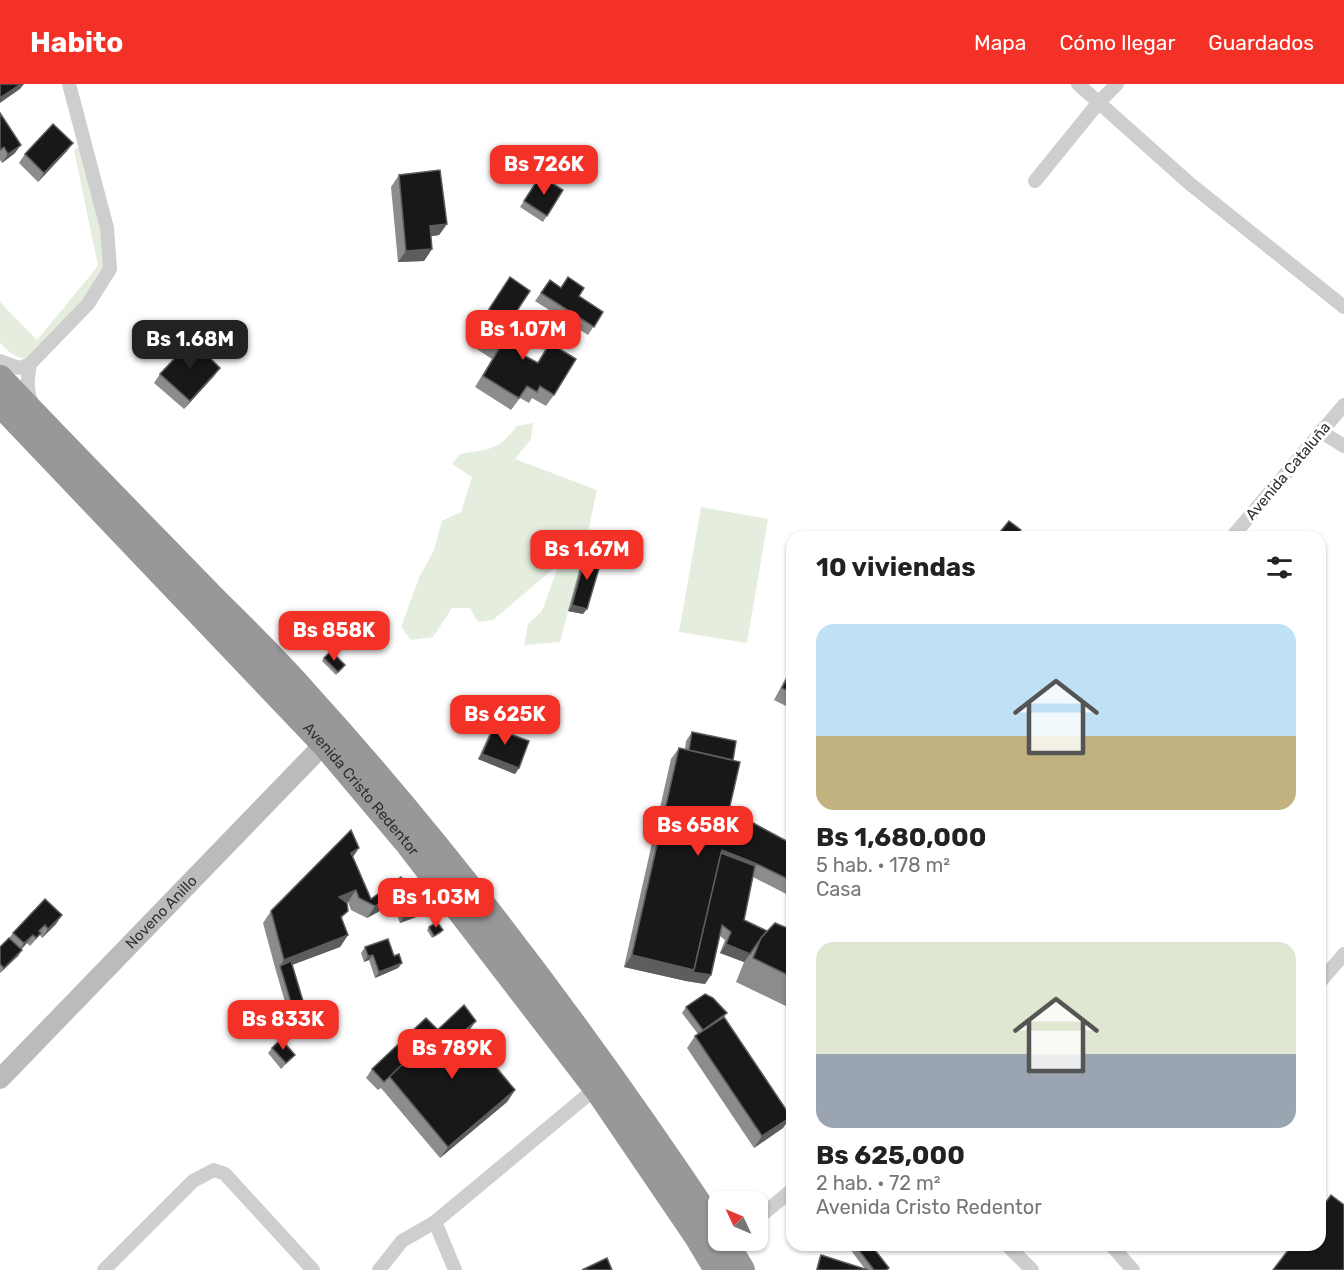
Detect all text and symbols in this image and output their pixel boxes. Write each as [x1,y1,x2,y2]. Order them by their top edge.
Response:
text: Habito [30,26,123,59]
text: Mapa [974,30,1026,55]
text: Cómo llegar [1059,30,1175,55]
text: Guardados [1208,30,1314,55]
pin: Bs 726K [489,145,599,196]
text: Bs 726K [504,152,584,176]
pin: Bs 1.07M [461,310,585,361]
text: Bs 1.07M [480,317,566,341]
pin: Bs 1.68M [128,320,252,371]
text: Bs 1.68M [146,327,234,351]
street label: Avenida Cataluña [1242,418,1334,524]
pin: Bs 1.67M [525,530,649,581]
text: Bs 1.67M [544,537,630,561]
icon: filters [1263,551,1296,584]
text: 10 viviendas [816,552,976,583]
pin: Bs 858K [279,611,389,662]
text: Bs 858K [293,618,375,642]
icon: home [1002,663,1110,771]
pin: Bs 625K [450,695,560,746]
text: Bs 625K [464,702,546,726]
street label: Avenida Cristo Redentor [299,719,423,860]
pin: Bs 658K [643,806,753,857]
text: Bs 658K [657,813,739,837]
text: Bs 1,680,000 [816,822,986,853]
text: 5 hab. · 178 m² [816,853,950,877]
street label: Noveno Anillo [122,872,201,953]
text: Casa [816,877,862,901]
pin: Bs 1.03M [374,878,498,929]
text: Bs 1.03M [392,885,480,909]
icon: home [1002,981,1110,1089]
pin: Bs 833K [228,1000,338,1051]
text: Bs 833K [242,1007,324,1031]
pin: Bs 789K [397,1029,507,1080]
text: Bs 789K [412,1036,492,1060]
text: Bs 625,000 [816,1140,965,1171]
text: 2 hab. · 72 m² [816,1171,941,1195]
north arrow [708,1191,768,1251]
map controls [708,1191,768,1251]
text: Avenida Cristo Redentor [816,1195,1042,1219]

